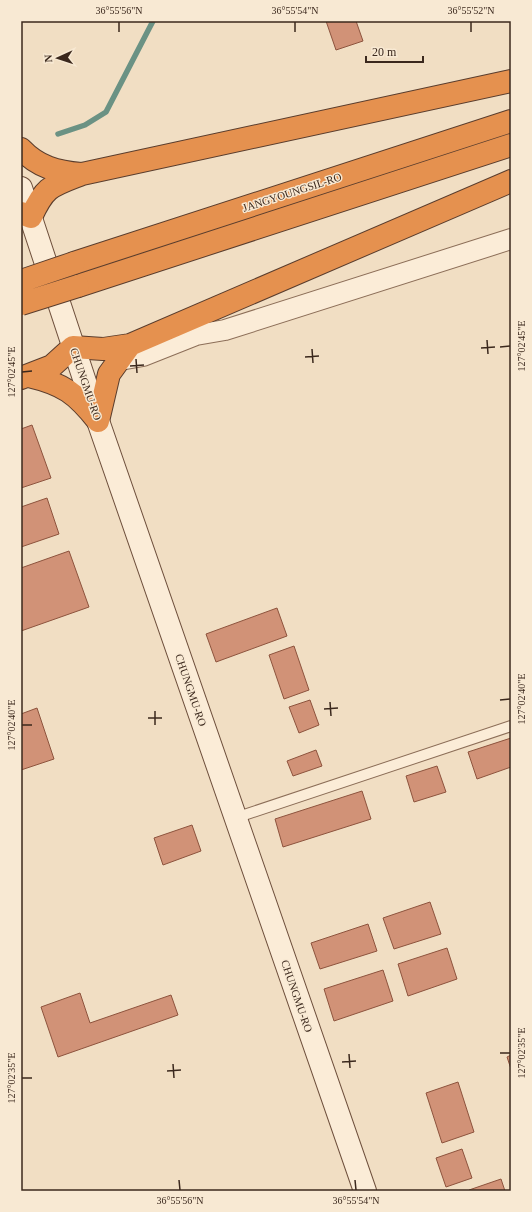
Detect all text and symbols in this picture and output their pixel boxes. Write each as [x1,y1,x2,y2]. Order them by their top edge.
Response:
text: 36°55'56"N [95,5,143,16]
text: 36°55'54"N [271,5,319,16]
text: 36°55'52"N [447,5,495,16]
north arrow [38,38,78,78]
scale bar [366,38,423,64]
text: 20 m [372,45,397,59]
text: N [42,54,54,63]
street label: JANGYOUNGSIL-RO [241,170,343,214]
text: 127°02'45"E [516,321,527,372]
street label: CHUNGMU-RO [68,346,104,422]
text: 127°02'45"E [6,347,17,398]
street label: CHUNGMU-RO [173,652,209,728]
text: 127°02'40"E [516,674,527,725]
text: 127°02'40"E [6,700,17,751]
street label: CHUNGMU-RO [279,958,315,1034]
text: 127°02'35"E [516,1028,527,1079]
text: 127°02'35"E [6,1053,17,1104]
text: 36°55'56"N [156,1195,204,1206]
text: 36°55'54"N [332,1195,380,1206]

